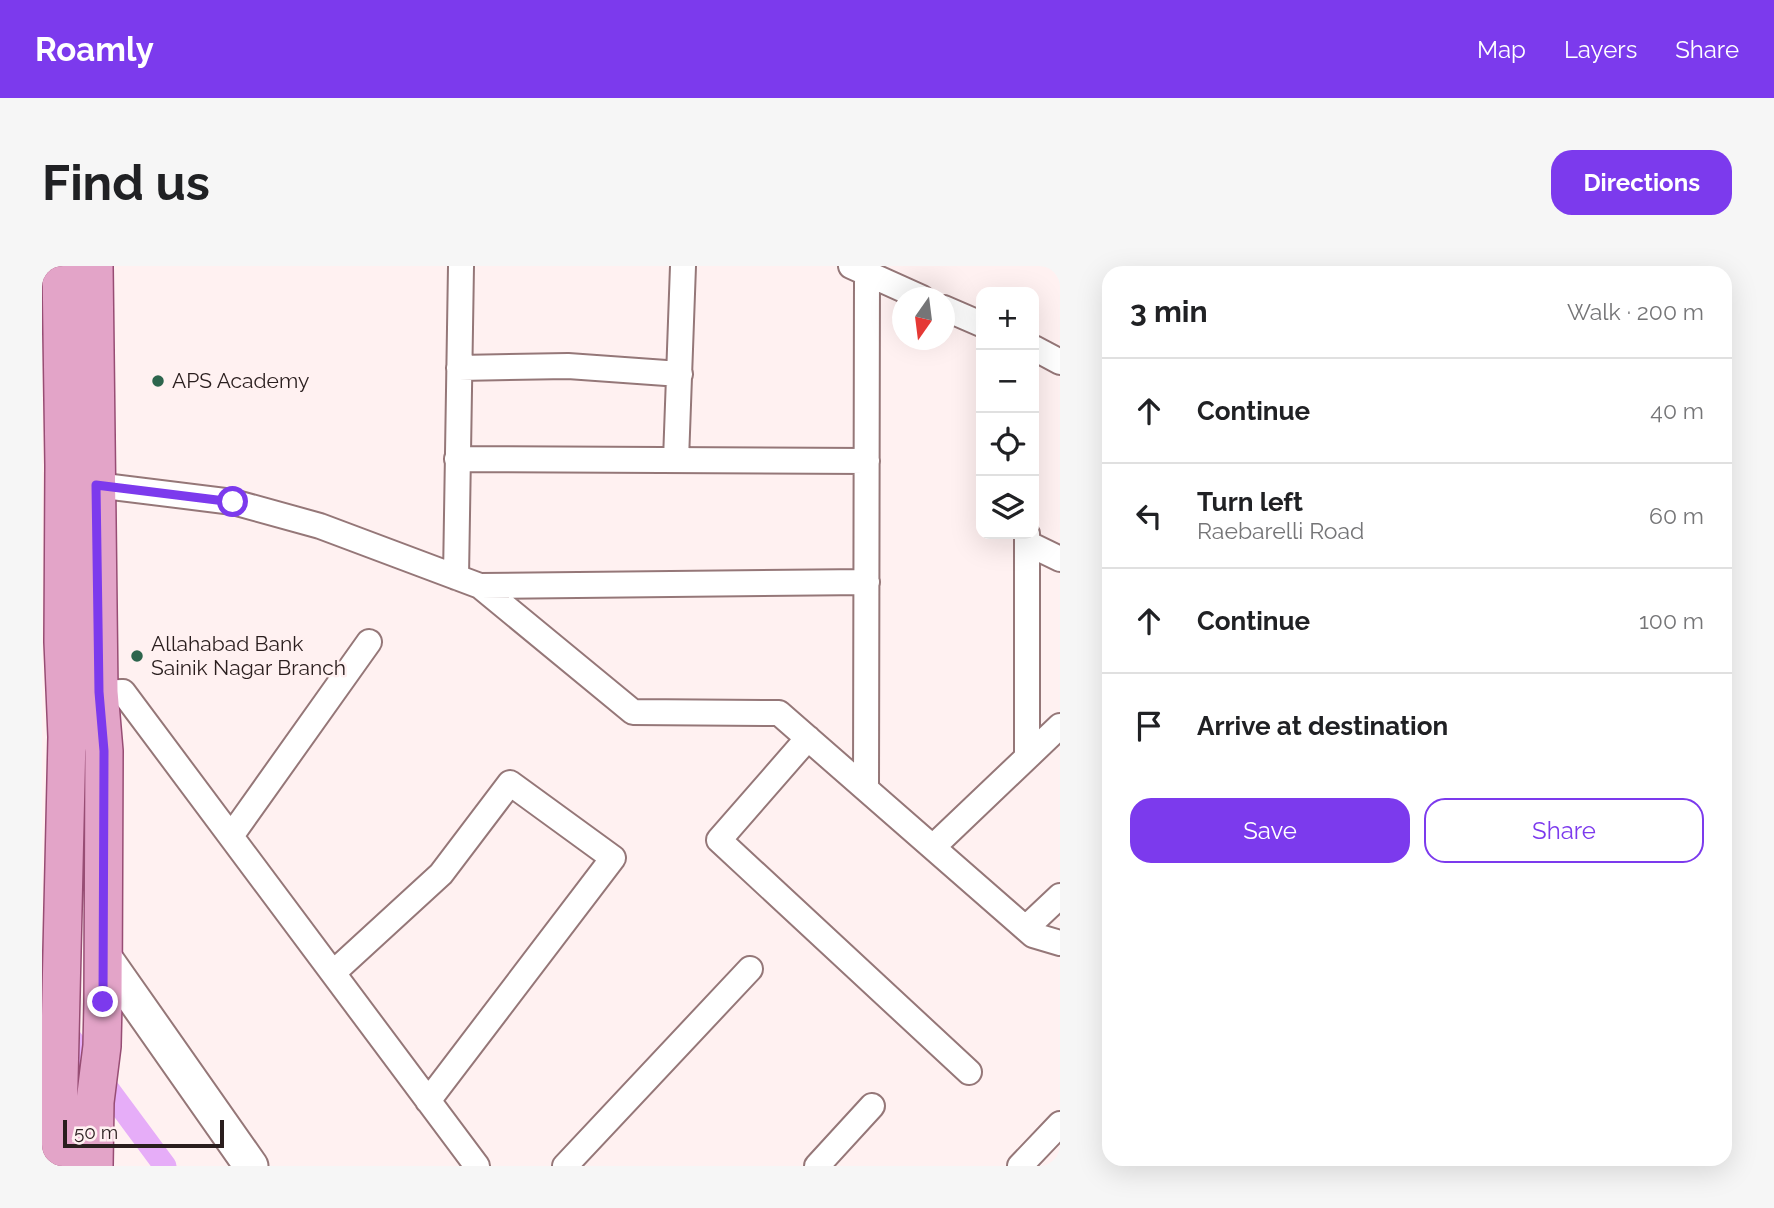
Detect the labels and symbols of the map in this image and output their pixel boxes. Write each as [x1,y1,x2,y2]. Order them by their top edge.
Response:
north arrow [892,287,955,350]
place label: APS Academy [172,368,309,393]
marker: APS Academy [150,373,166,389]
route start [217,486,248,517]
place label: Allahabad Bank Sainik Nagar Branch [151,631,346,680]
marker: Allahabad Bank Sainik Nagar Branch [129,648,145,664]
route end [87,986,118,1017]
scale bar [63,1117,224,1149]

